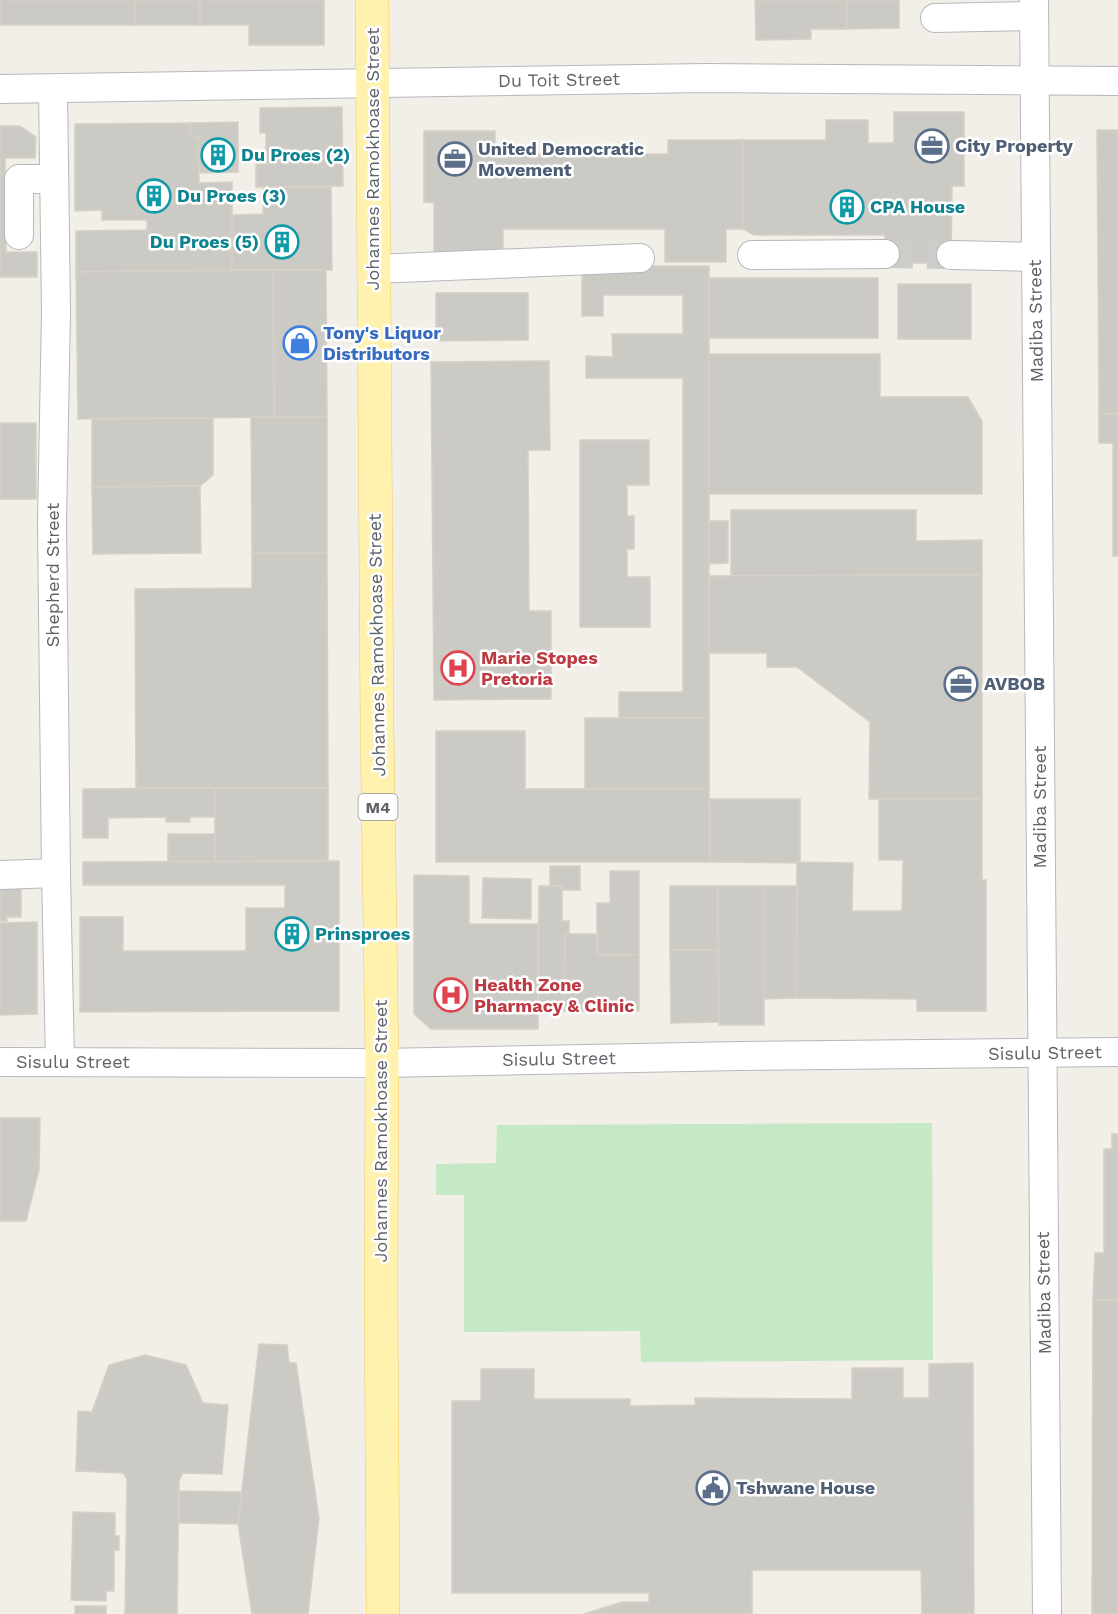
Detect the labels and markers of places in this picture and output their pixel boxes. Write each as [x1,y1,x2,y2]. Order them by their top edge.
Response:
office icon: City Property [914,128,950,164]
place label: City Property [955,135,1074,156]
building icon: Du Proes (2) [200,137,236,173]
place label: United Democratic Movement [478,138,644,180]
office icon: United Democratic Movement [437,141,473,177]
place label: Du Proes (2) [241,144,350,165]
building icon: Du Proes (3) [136,178,172,214]
place label: Du Proes (3) [177,185,286,206]
building icon: CPA House [829,189,865,225]
place label: CPA House [870,196,965,217]
building icon: Du Proes (5) [264,224,300,260]
place label: Du Proes (5) [150,231,259,252]
place label: Tony's Liquor Distributors [323,322,441,364]
shop icon: Tony's Liquor Distributors [282,325,318,361]
place label: Marie Stopes Pretoria [481,647,598,689]
hospital icon: Marie Stopes Pretoria [440,650,476,686]
office icon: AVBOB [943,666,979,702]
place label: AVBOB [984,673,1045,694]
building icon: Prinsproes [274,916,310,952]
place label: Prinsproes [315,923,411,944]
place label: Health Zone Pharmacy & Clinic [474,974,634,1016]
hospital icon: Health Zone Pharmacy & Clinic [433,977,469,1013]
public building icon: Tshwane House [695,1470,731,1506]
place label: Tshwane House [736,1477,875,1498]

